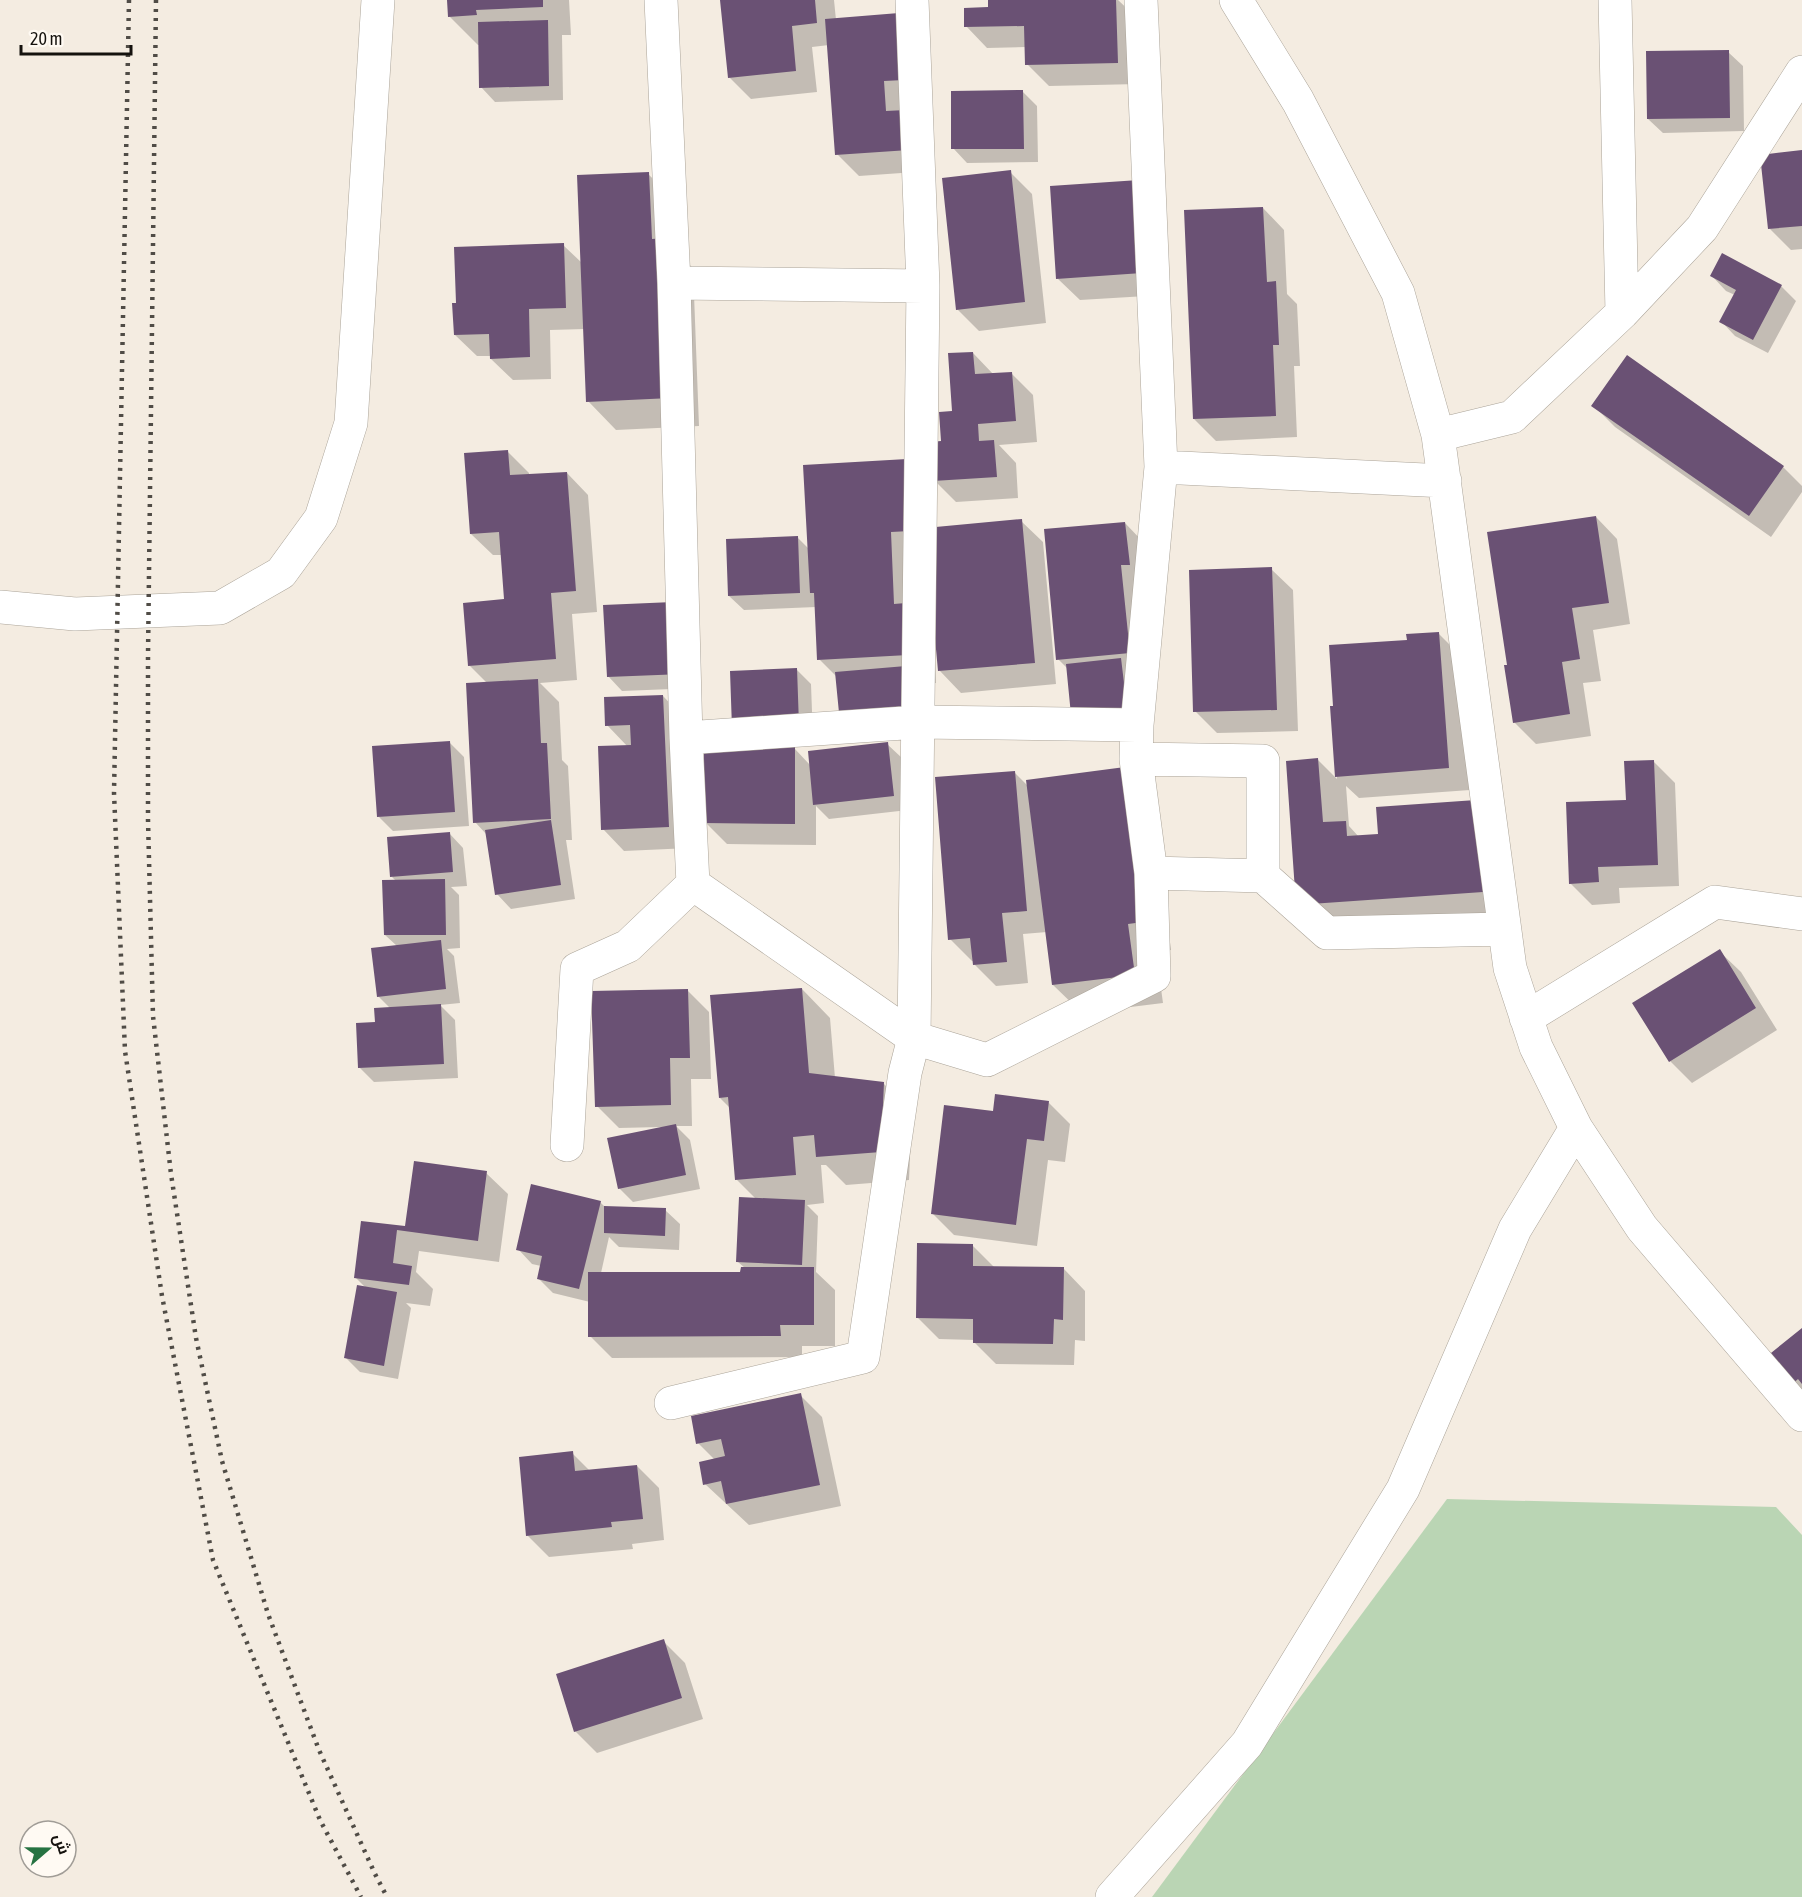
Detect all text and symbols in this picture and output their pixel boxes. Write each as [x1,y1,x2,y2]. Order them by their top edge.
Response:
scale bar [21,18,130,56]
text: 20 m [30,28,62,49]
north arrow [18,1819,78,1879]
text: ش [49,1831,74,1857]

